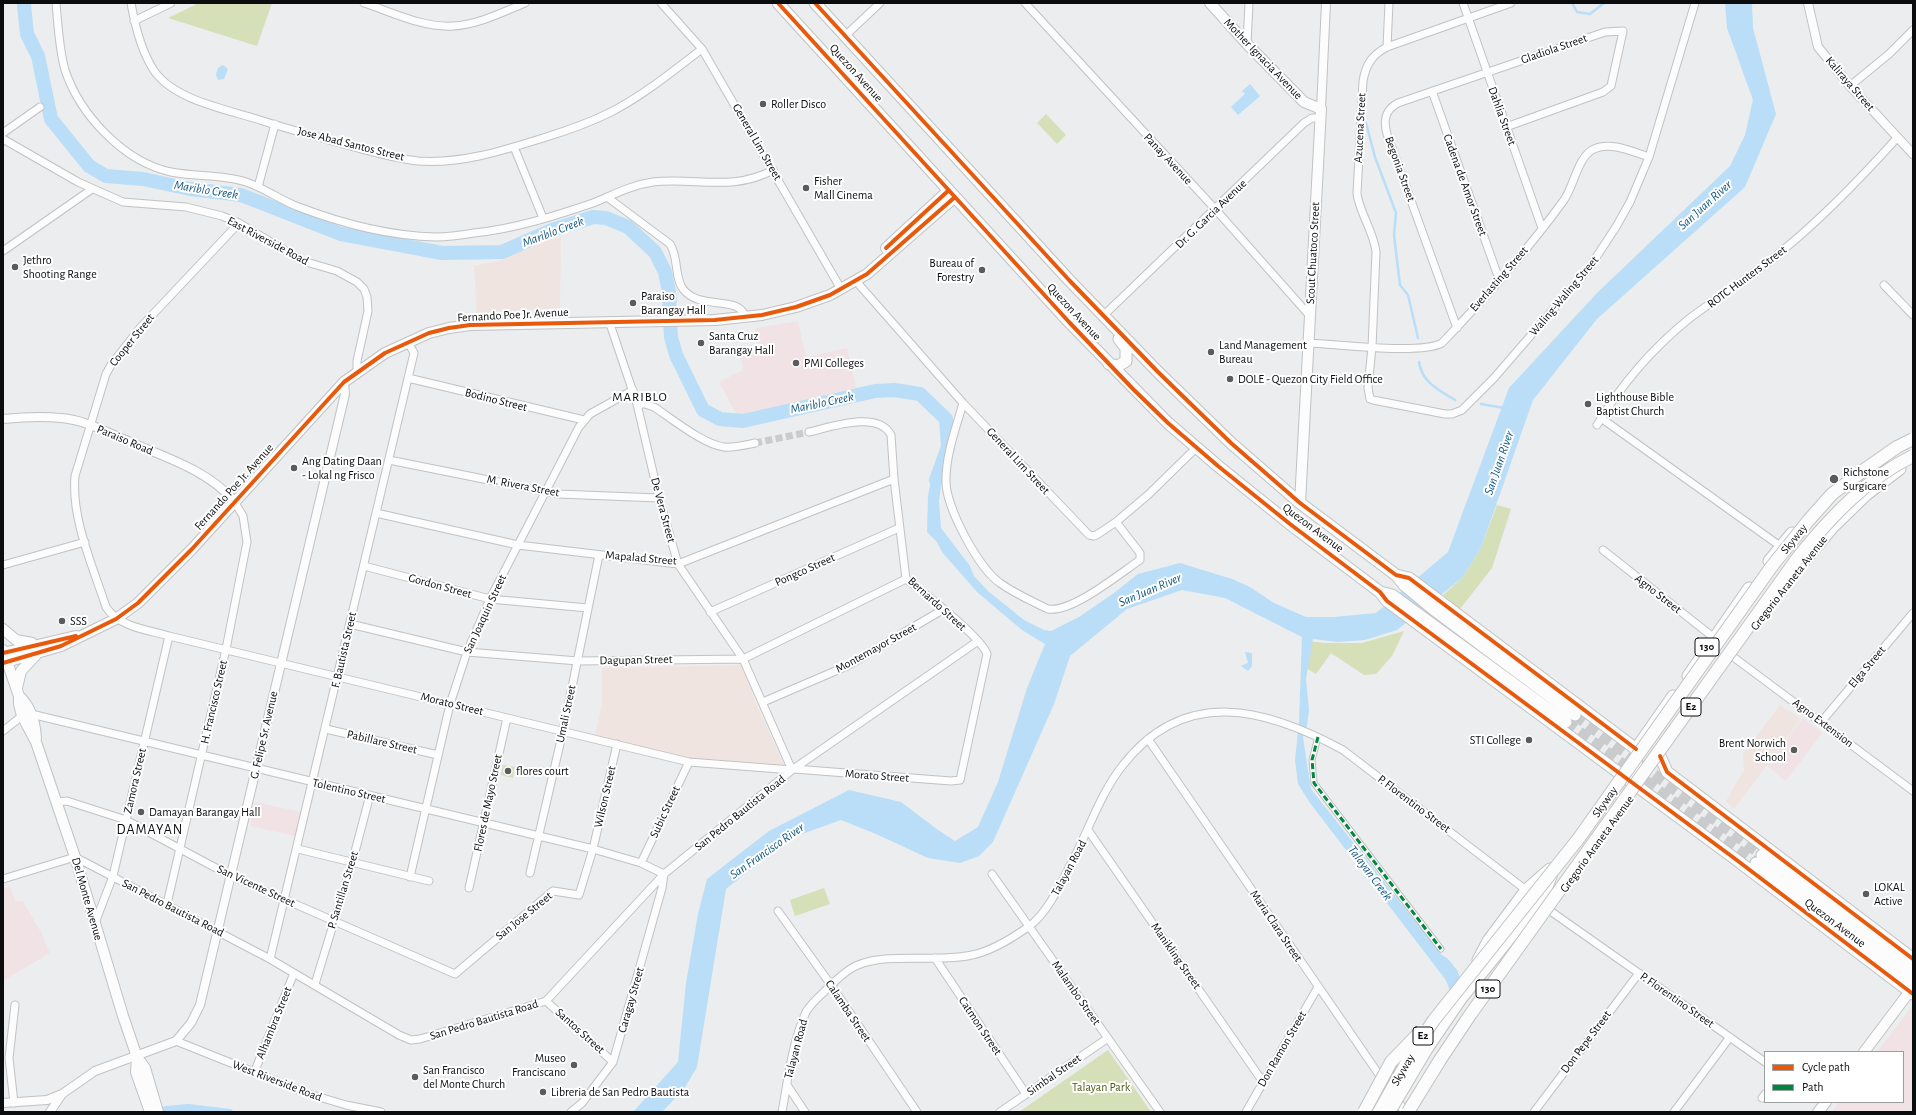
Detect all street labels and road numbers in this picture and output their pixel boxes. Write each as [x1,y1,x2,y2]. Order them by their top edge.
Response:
street label: Mother Ignacia Avenue [1221,15,1305,103]
street label: Gladiola Street [1519,31,1589,67]
street label: Quezon Avenue [826,41,886,105]
street label: Kaliraya Street [1822,54,1878,114]
street label: Dahlia Street [1485,85,1519,147]
street label: Azucena Street [1351,93,1369,163]
street label: General Lim Street [729,101,785,183]
street label: Jose Abad Santos Street [296,124,406,164]
street label: Panay Avenue [1141,130,1195,188]
street label: Cadena de Amor Street [1440,132,1490,238]
street label: Begonia Street [1382,134,1418,204]
street label: Dr. G. Garcia Avenue [1172,176,1250,252]
street label: Scout Chuatoco Street [1303,202,1323,304]
street label: East Riverside Road [225,213,311,269]
street label: Everlasting Street [1467,243,1531,315]
street label: ROTC Hunters Street [1705,243,1789,311]
street label: Waling-Waling Street [1526,253,1602,339]
street label: Quezon Avenue [1044,280,1104,344]
street label: Fernando Poe Jr. Avenue [457,305,569,325]
street label: Cooper Street [106,311,158,369]
street label: Bodino Street [463,385,529,415]
street label: Paraiso Road [95,422,155,458]
street label: General Lim Street [983,425,1053,497]
street label: Fernando Poe Jr. Avenue [191,441,277,533]
street label: M. Rivera Street [485,472,561,500]
street label: De Vera Street [647,476,679,544]
street label: Quezon Avenue [1280,500,1346,556]
street label: Skyway [1778,521,1810,557]
street label: Gregorio Araneta Avenue [1747,533,1831,633]
street label: Mapalad Street [605,548,677,568]
street label: Pongco Street [773,550,837,590]
street label: Gordon Street [407,571,473,601]
street label: Agno Street [1632,571,1684,617]
street label: San Joaquin Street [460,572,510,656]
street label: Bernardo Street [905,574,969,634]
street label: F. Bautista Street [328,611,360,689]
street label: Montemayor Street [833,620,919,676]
road number: 130 [1695,638,1719,656]
street label: Elga Street [1845,643,1889,691]
street label: Dagupan Street [599,652,673,668]
street label: H. Francisco Street [197,659,231,745]
street label: Umali Street [553,684,579,744]
street label: Morato Street [419,689,485,719]
street label: G. Felipe Sr. Avenue [247,690,281,780]
street label: Agno Extension [1790,695,1856,751]
road number: E2 [1681,698,1701,716]
street label: Pabillare Street [346,727,418,757]
street label: Zamora Street [120,747,150,815]
street label: Flores de Mayo Street [471,753,505,853]
street label: Wilson Street [591,765,619,829]
street label: Morato Street [845,767,909,785]
street label: San Pedro Bautista Road [692,772,788,854]
street label: P. Florentino Street [1375,772,1453,836]
street label: Tolentino Street [311,776,387,806]
street label: Subic Street [647,784,683,840]
street label: Skyway [1589,784,1621,820]
street label: Gregorio Araneta Avenue [1557,793,1637,895]
street label: Talayan Road [1048,838,1090,898]
street label: P. Santillan Street [324,849,362,931]
street label: Del Monte Avenue [68,856,106,942]
street label: San Vicente Street [215,862,297,910]
street label: San Pedro Bautista Road [120,876,226,940]
street label: Maria Clara Street [1247,887,1305,965]
street label: San Jose Street [493,889,555,943]
street label: Quezon Avenue [1802,895,1868,951]
street label: Manikling Street [1148,920,1204,992]
street label: Malambo Street [1049,958,1103,1028]
street label: Caragay Street [615,966,647,1034]
street label: P. Florentino Street [1637,969,1717,1031]
street label: Calamba Street [822,977,874,1045]
road number: 130 [1476,980,1500,998]
street label: Alhambra Street [253,985,295,1061]
street label: Catmon Street [955,994,1005,1058]
street label: San Pedro Bautista Road [428,997,540,1043]
street label: Santos Street [552,1005,608,1057]
street label: Don Ramon Street [1254,1008,1310,1090]
street label: Don Pepe Street [1558,1008,1614,1076]
street label: Talayan Road [781,1017,811,1081]
road number: E2 [1413,1027,1433,1045]
street label: Simbal Street [1024,1051,1084,1099]
street label: Skyway [1388,1051,1418,1089]
street label: West Riverside Road [230,1057,324,1105]

